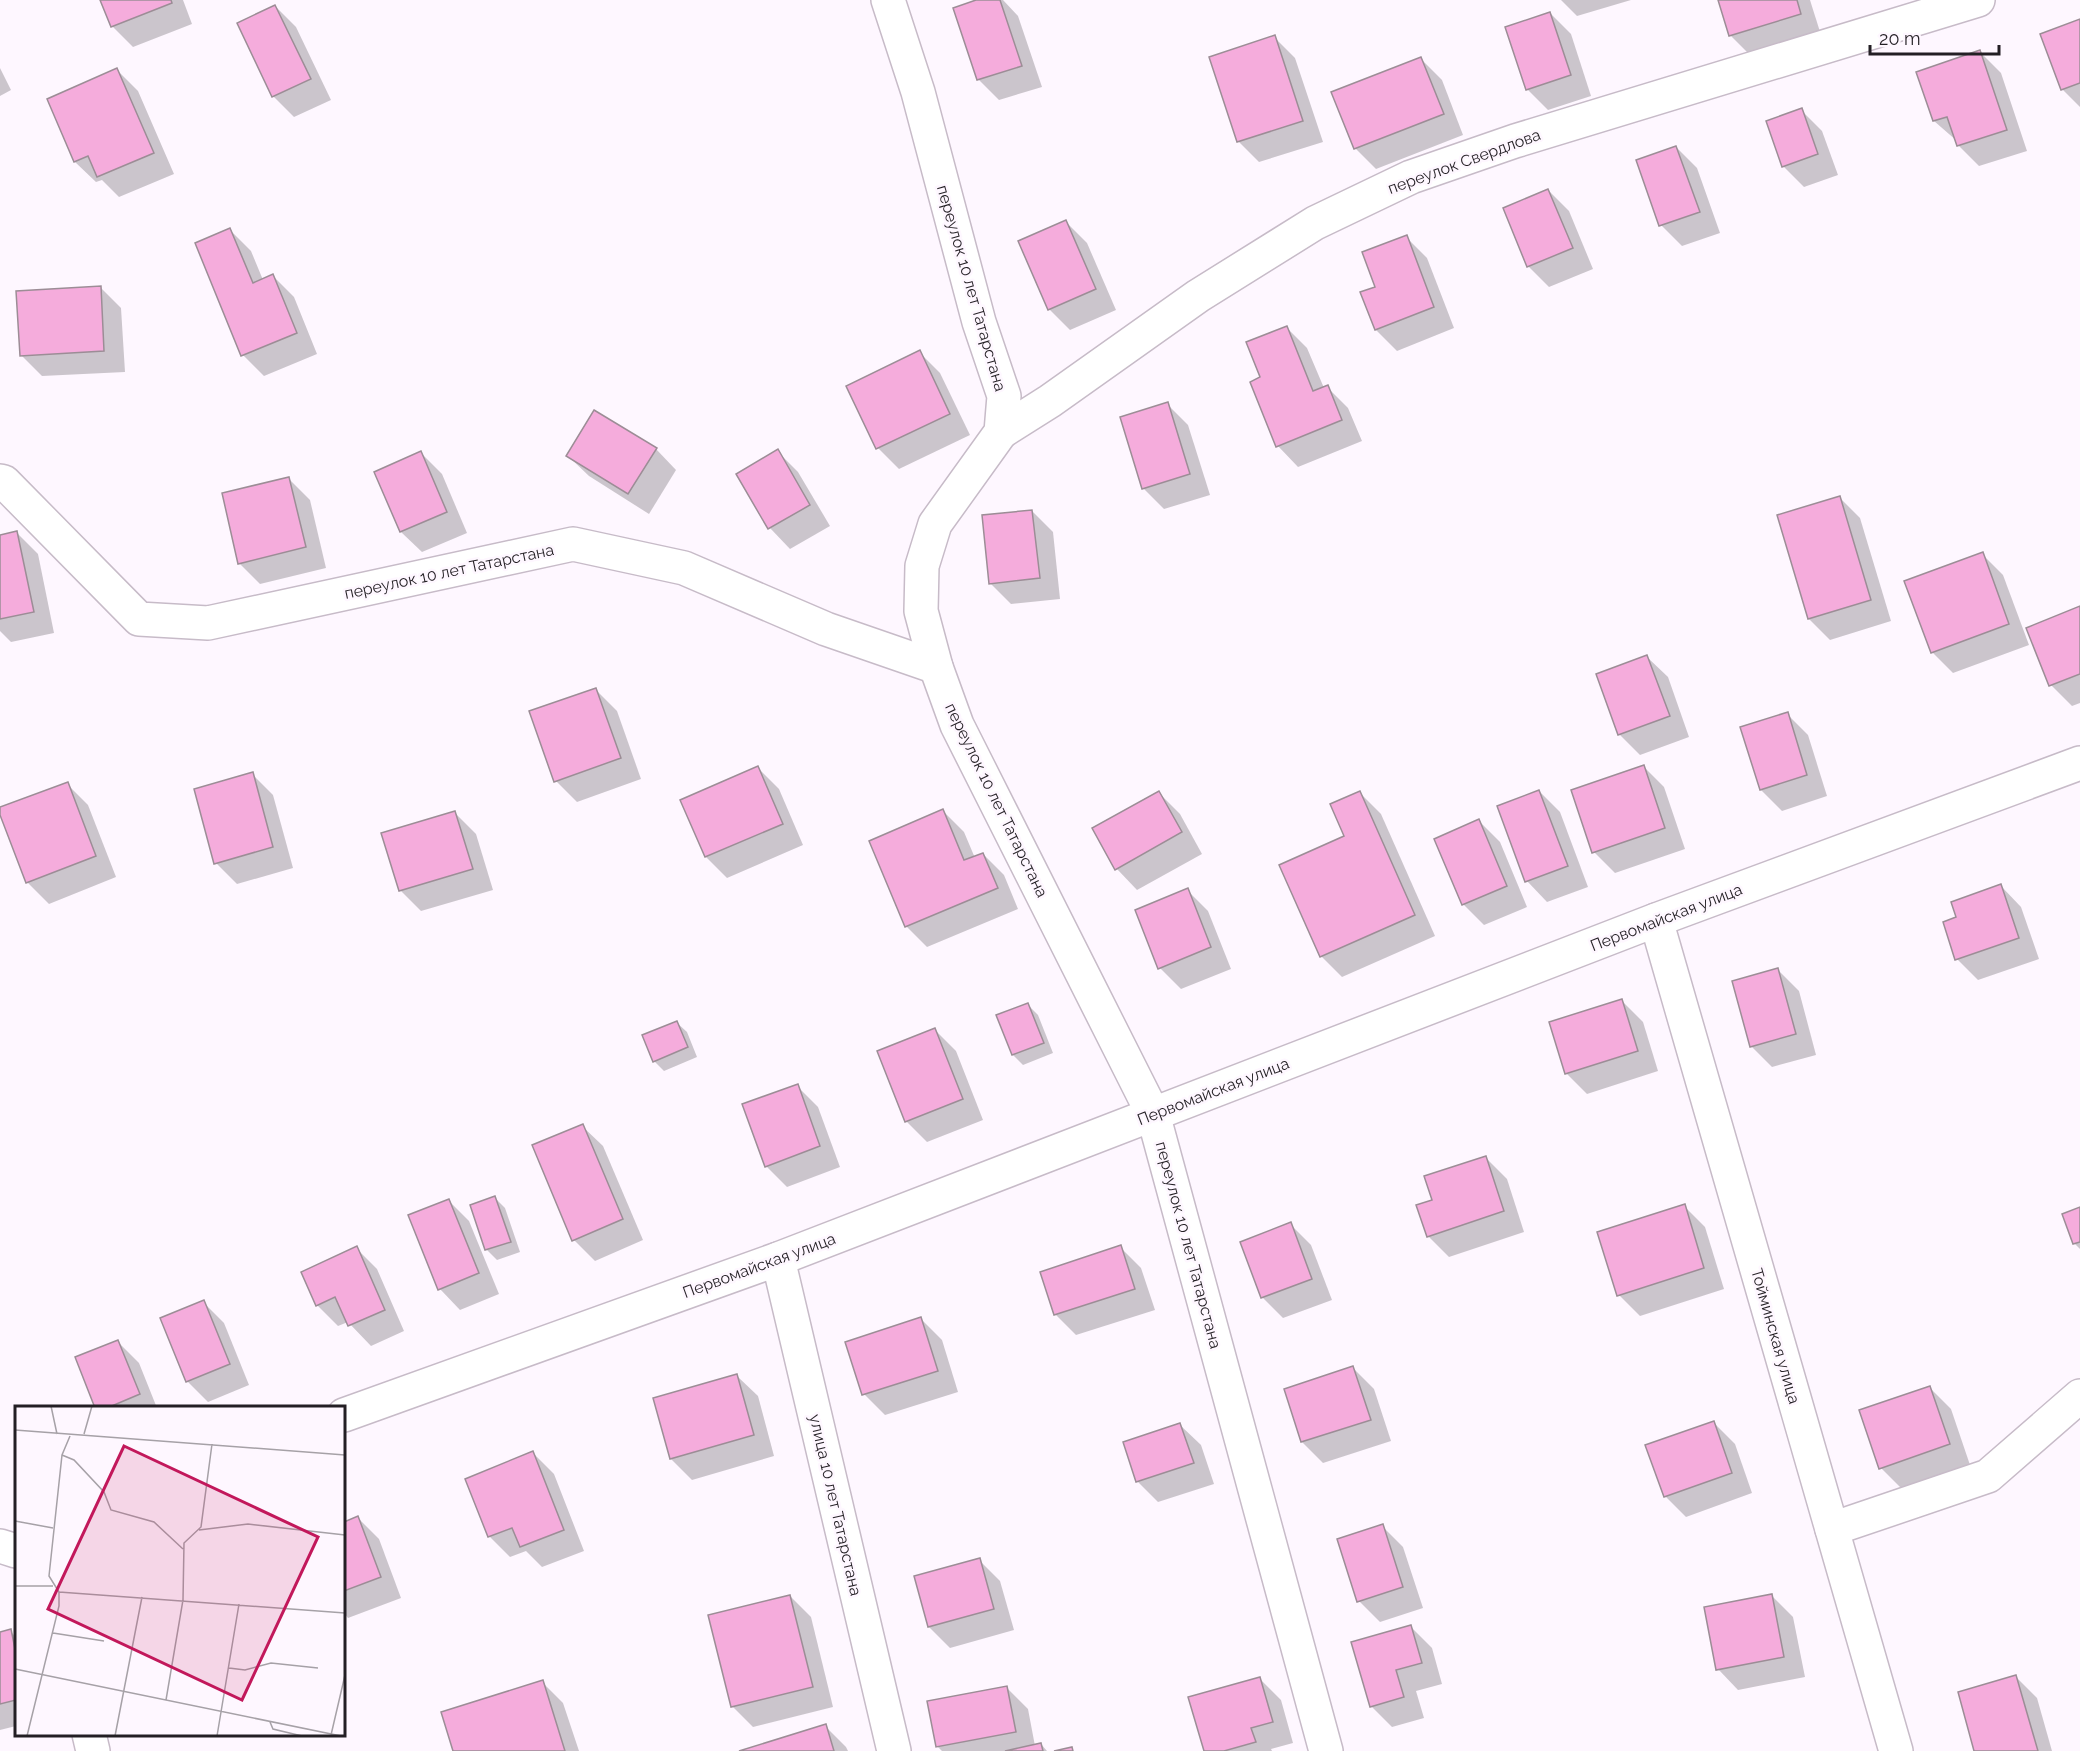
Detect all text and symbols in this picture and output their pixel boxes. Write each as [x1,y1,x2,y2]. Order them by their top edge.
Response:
scale bar [1870,18,1999,56]
text: 20 m [1879,28,1921,49]
street label: переулок Свердлова [1385,125,1543,198]
street label: переулок 10 лет Татарстана [933,183,1010,393]
street label: переулок 10 лет Татарстана [343,540,556,603]
street label: переулок 10 лет Татарстана [941,700,1052,900]
street label: Первомайская улица [1588,880,1745,955]
street label: Первомайская улица [1135,1054,1292,1129]
street label: переулок 10 лет Татарстана [1152,1139,1225,1351]
street label: Первомайская улица [680,1229,838,1302]
street label: Тойминская улица [1747,1266,1804,1406]
inset map [15,1406,345,1736]
street label: улица 10 лет Татарстана [805,1412,866,1598]

